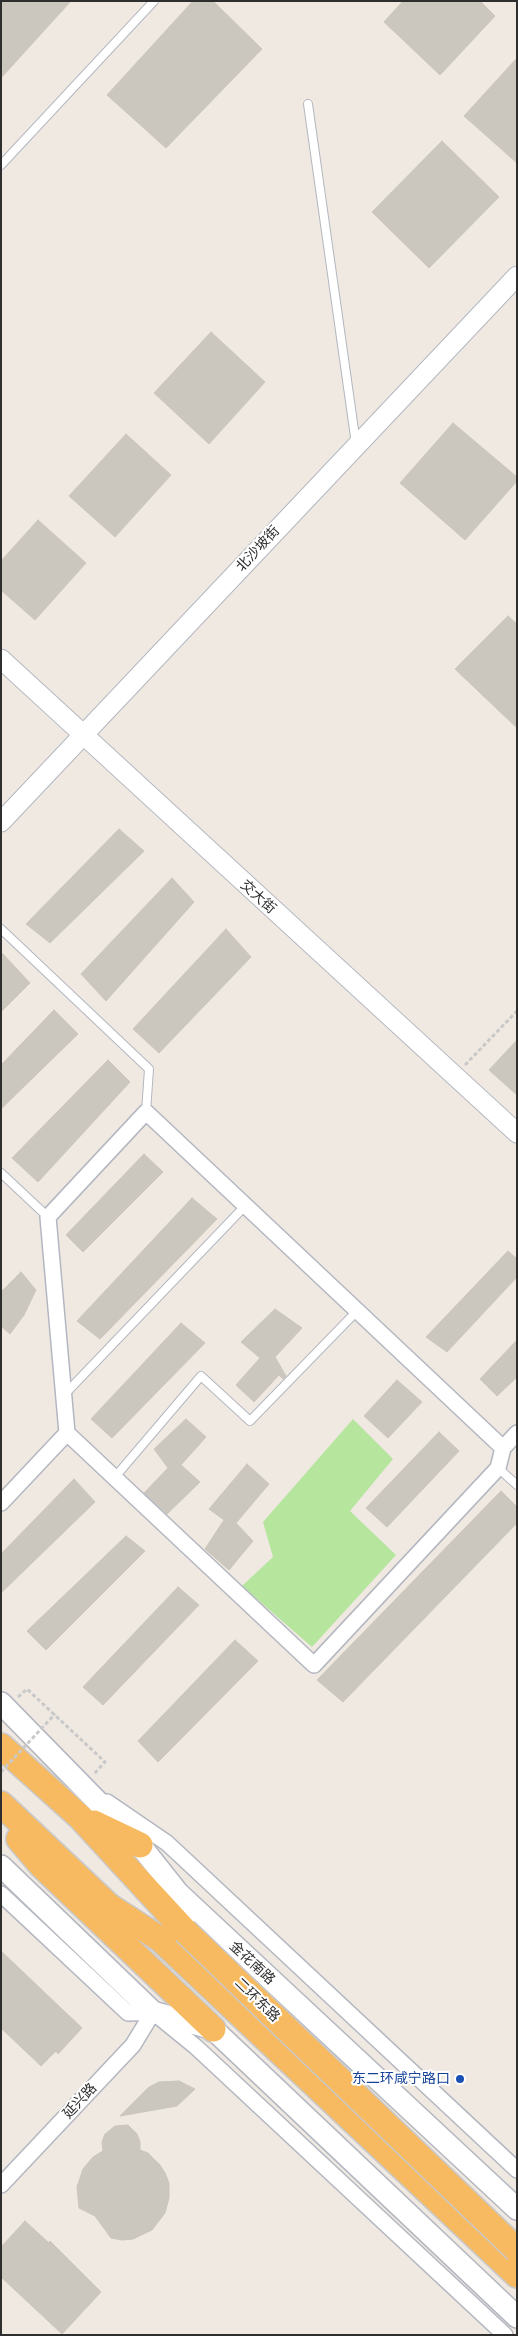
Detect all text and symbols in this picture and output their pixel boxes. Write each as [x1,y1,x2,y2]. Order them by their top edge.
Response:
street label: 北沙坡街 [233,523,283,575]
street label: 交大街 [237,877,279,917]
street label: 金花南路 [226,1938,278,1988]
street label: 二环东路 [231,1975,283,2025]
place label: 东二环咸宁路口 [352,2071,450,2087]
marker: 东二环咸宁路口 [454,2073,466,2085]
street label: 延兴路 [60,2080,100,2122]

